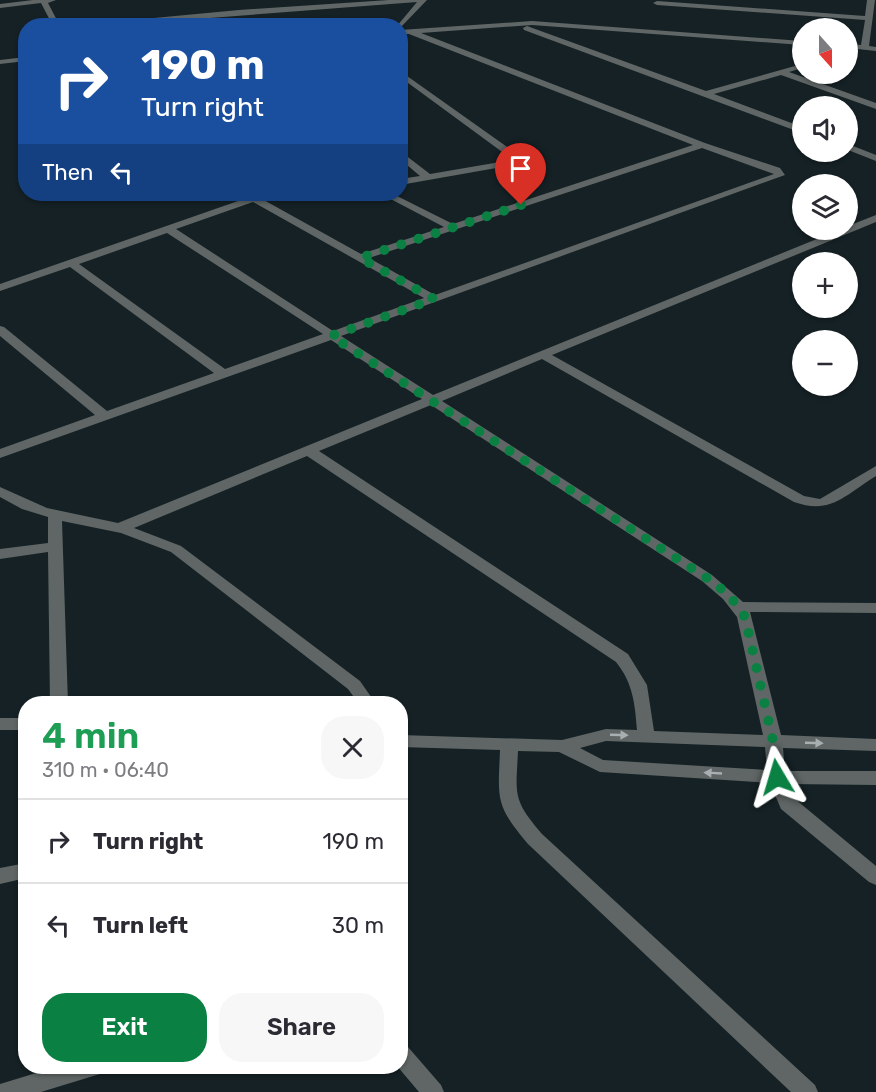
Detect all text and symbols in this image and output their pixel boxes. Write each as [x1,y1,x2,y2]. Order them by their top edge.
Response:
north arrow [792,18,858,84]
map controls [792,18,858,396]
text: 190 m [141,40,265,90]
icon: right [42,42,120,120]
text: Turn right [141,91,264,123]
button: sound [792,96,858,162]
pin [495,143,546,205]
icon: arrive [504,152,537,185]
icon: left [105,156,138,189]
text: Then [42,159,93,186]
button: layers [792,174,858,240]
button: + [792,252,858,318]
button: − [792,330,858,396]
text: 4 min [42,714,139,757]
button: close [321,716,384,779]
one-way arrow [610,731,629,740]
one-way arrow [804,738,823,747]
position arrow [745,745,809,809]
text: 310 m · 06:40 [42,758,169,782]
one-way arrow [703,768,722,777]
icon: right [42,825,75,858]
text: Turn right [93,828,203,855]
text: 190 m [323,828,384,855]
icon: left [42,909,75,942]
text: Turn left [93,912,188,939]
text: 30 m [332,912,384,939]
button: Exit [42,993,207,1062]
button: Share [219,993,384,1062]

